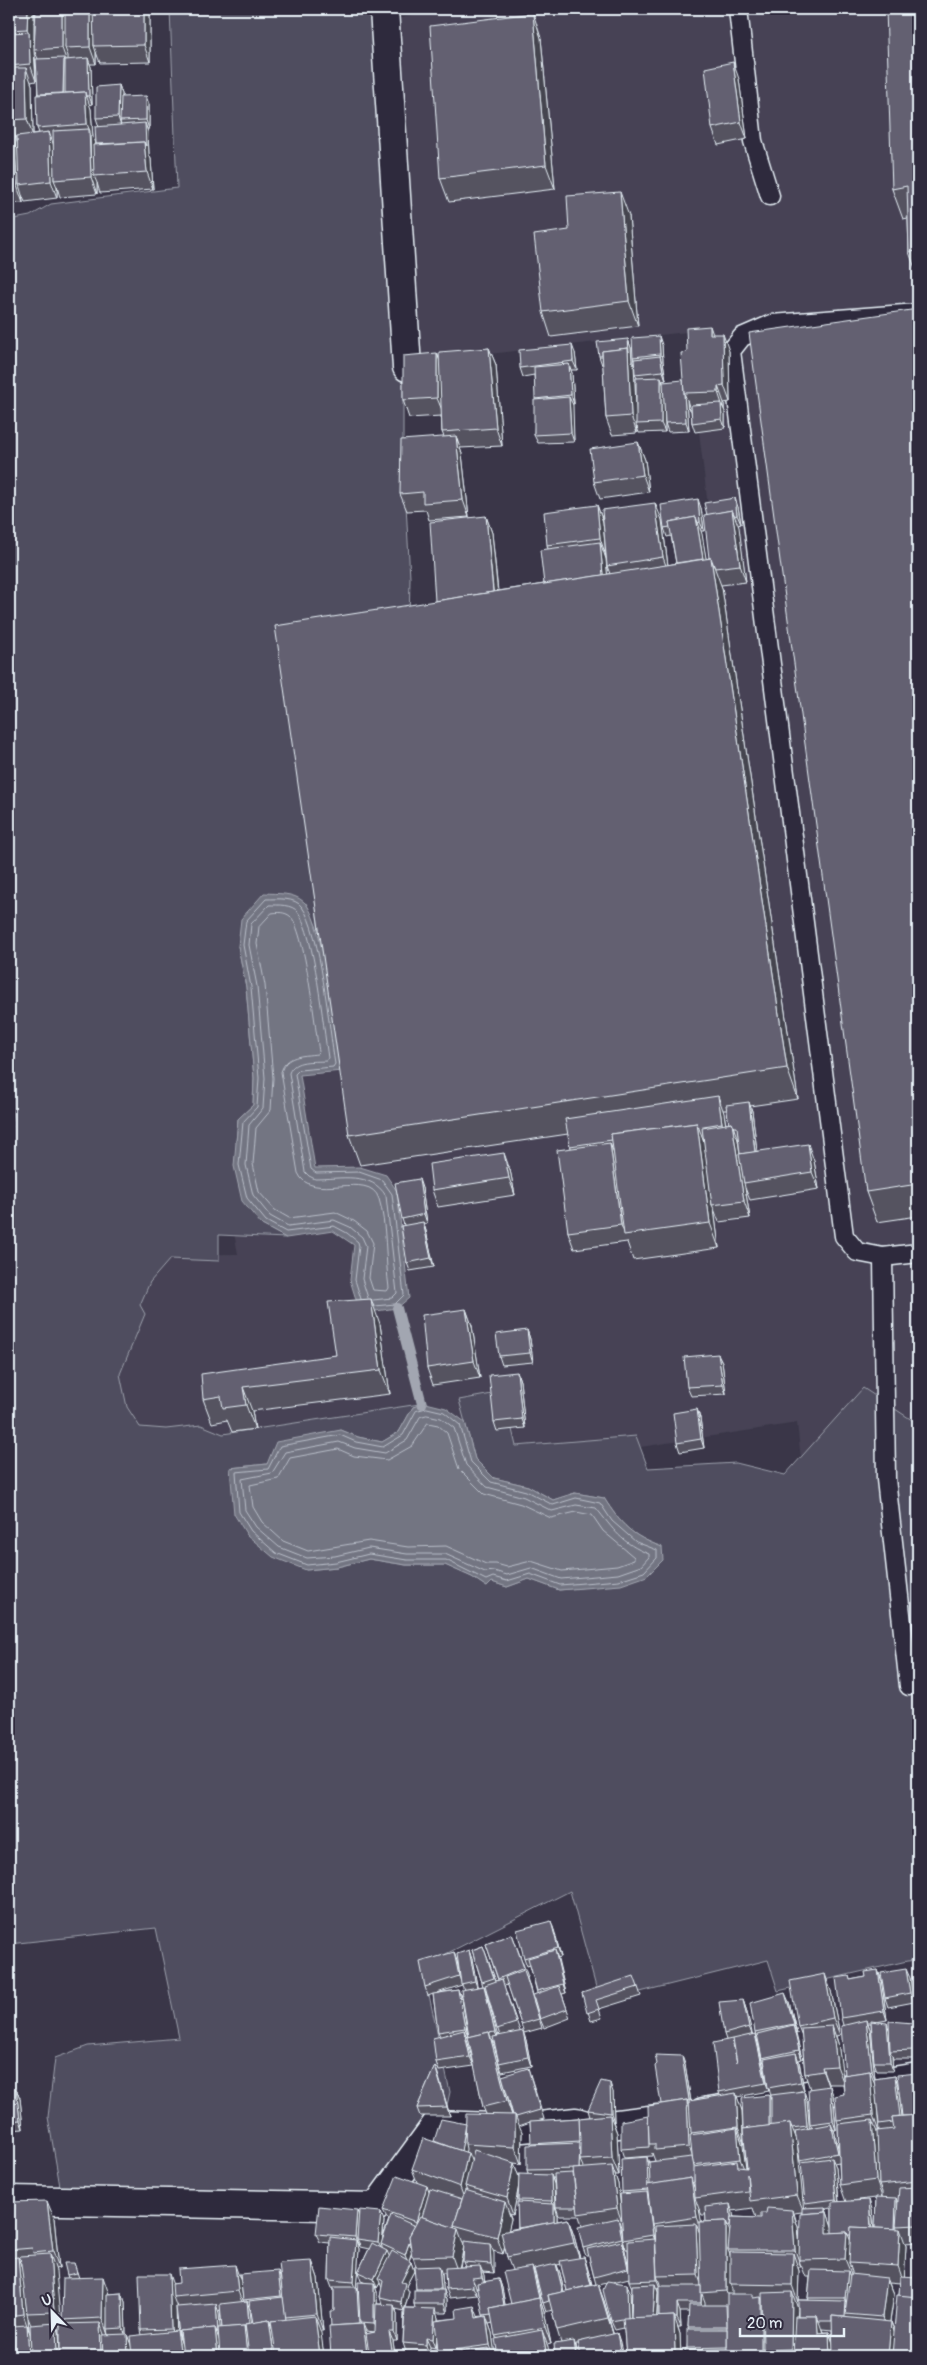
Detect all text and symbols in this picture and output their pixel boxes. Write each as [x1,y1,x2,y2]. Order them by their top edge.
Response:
north arrow [28,2288,78,2338]
text: U [40,2291,55,2310]
scale bar [740,2305,843,2337]
text: 20 m [747,2314,782,2333]

